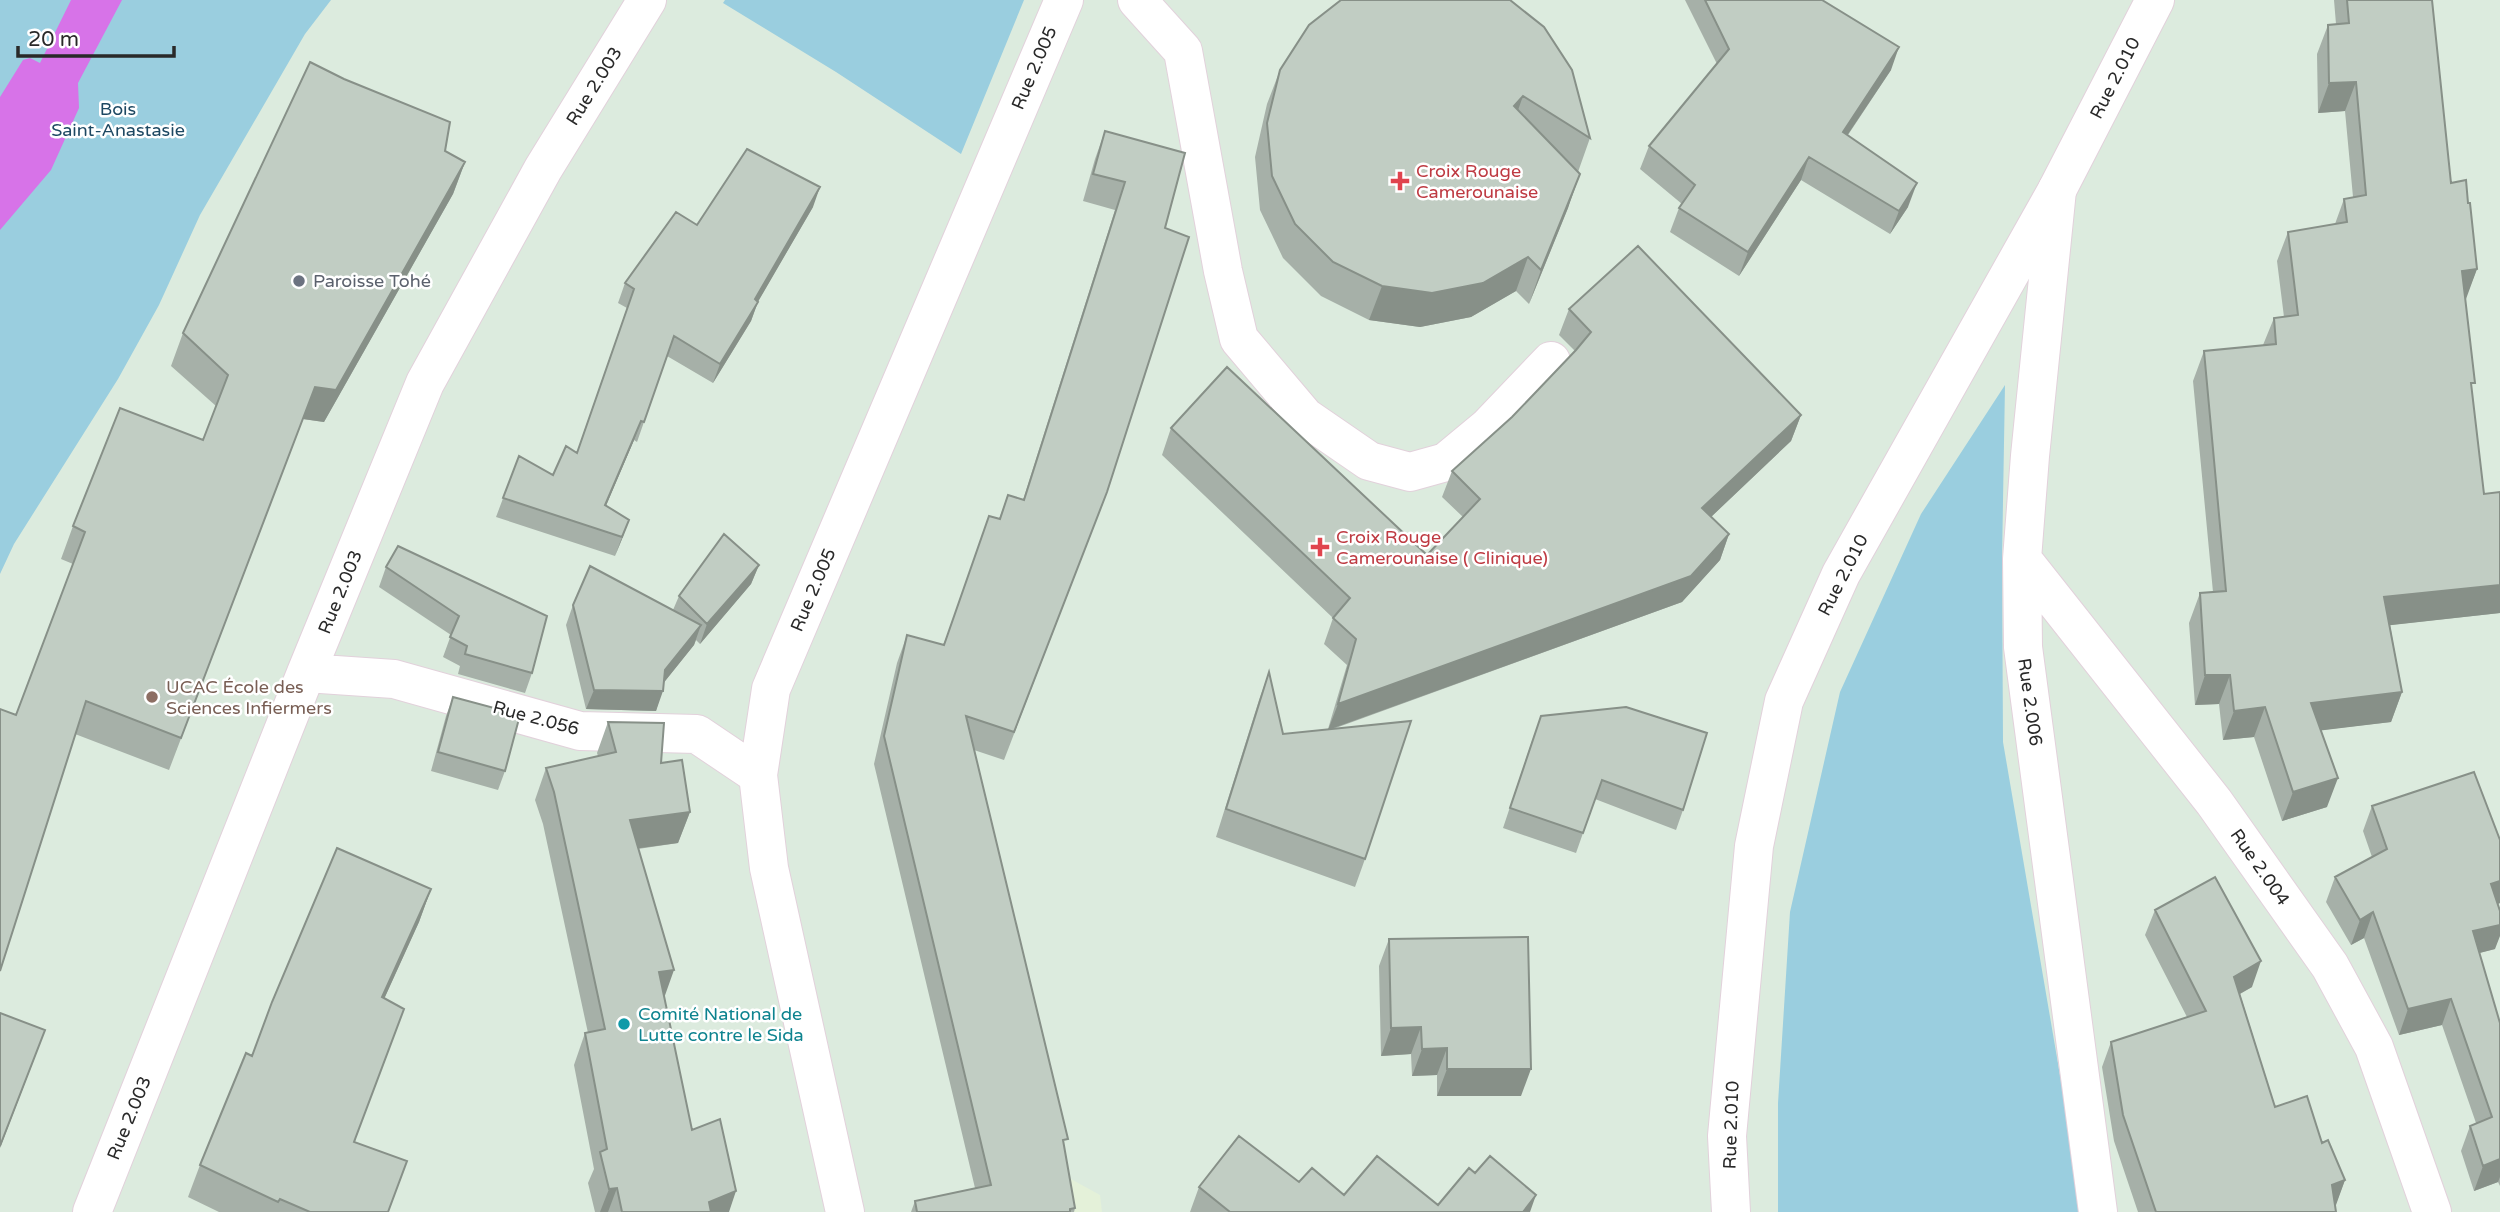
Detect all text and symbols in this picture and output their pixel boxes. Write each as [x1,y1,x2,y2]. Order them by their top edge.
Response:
scale bar [18,14,173,58]
street label: Rue 2.005 [1007,23,1061,113]
text: 20 m [28,27,79,52]
street label: Rue 2.010 [2085,34,2145,122]
street label: Rue 2.003 [561,43,627,129]
park label: Bois Saint-Anastasie [51,98,185,141]
place label: Croix Rouge Camerounaise [1416,160,1538,203]
marker: Croix Rouge Camerounaise [1390,171,1410,191]
place label: Paroisse Tohé [313,270,431,292]
marker: Paroisse Tohé [291,273,307,289]
place label: Croix Rouge Camerounaise ( Clinique) [1336,526,1548,569]
street label: Rue 2.010 [1813,531,1873,619]
marker: Croix Rouge Camerounaise ( Clinique) [1310,537,1330,557]
street label: Rue 2.005 [786,545,840,635]
street label: Rue 2.003 [313,547,367,637]
street label: Rue 2.006 [2013,657,2047,747]
place label: UCAC École des Sciences Infiermers [166,676,332,719]
marker: UCAC École des Sciences Infiermers [144,689,160,705]
street label: Rue 2.056 [490,696,582,740]
street label: Rue 2.004 [2226,824,2294,910]
place label: Comité National de Lutte contre le Sida [638,1003,804,1046]
marker: Comité National de Lutte contre le Sida [616,1016,632,1032]
street label: Rue 2.003 [102,1073,156,1163]
street label: Rue 2.010 [1718,1080,1744,1170]

